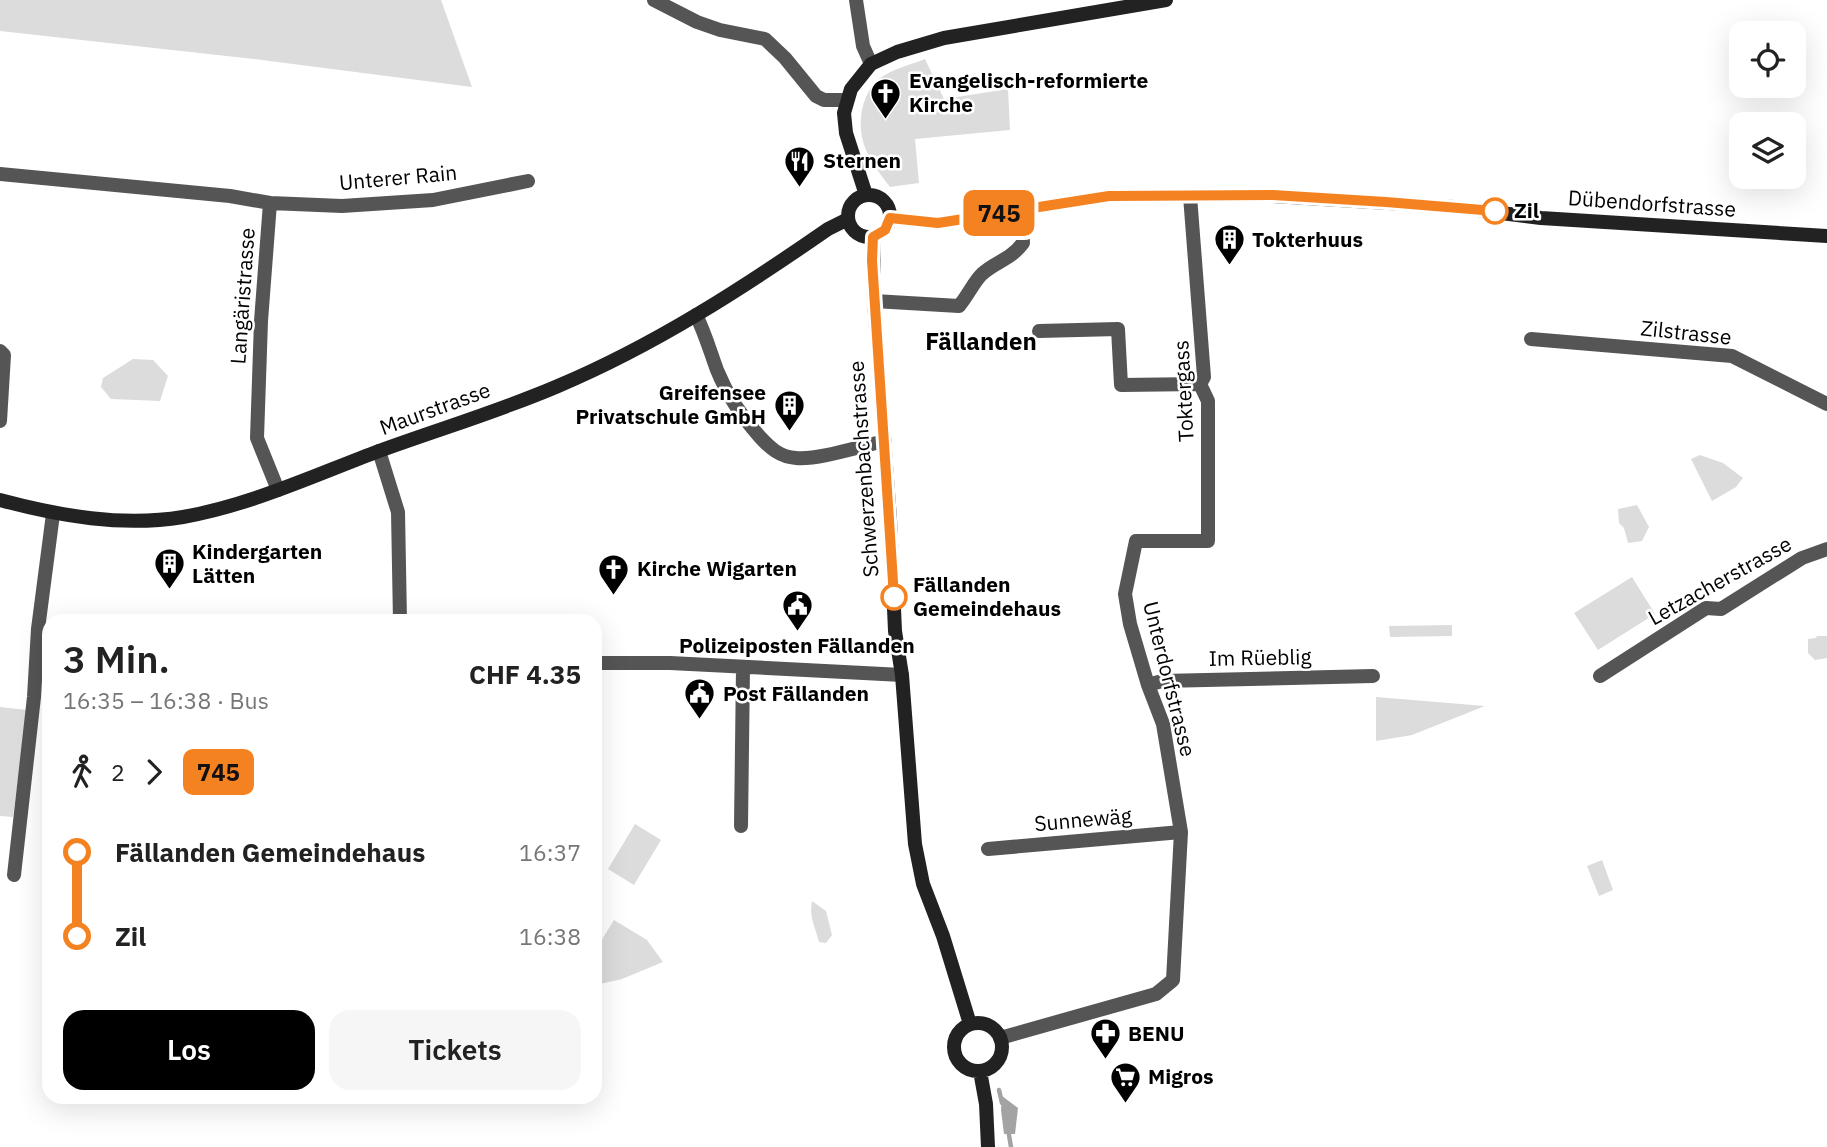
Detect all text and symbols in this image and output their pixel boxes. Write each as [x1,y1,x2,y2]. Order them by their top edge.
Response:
map controls [1729,21,1806,189]
button: locate [1729,21,1806,98]
place label: Evangelisch-reformierte Kirche [909,66,1148,118]
church icon: Evangelisch-reformierte Kirche [869,76,903,120]
button: layers [1729,112,1806,189]
restaurant icon: Sternen [783,144,817,188]
place label: Sternen [823,146,901,174]
street label: Unterer Rain [338,158,458,196]
street label: Dübendorfstrasse [1567,183,1737,223]
line badge: 745 [959,190,1039,236]
place label: Zil [1514,196,1539,224]
text: 745 [977,197,1021,229]
marker: Zil [1482,198,1508,224]
building icon: Tokterhuus [1212,223,1246,267]
place label: Tokterhuus [1252,225,1363,253]
street label: Langäristrasse [223,227,261,365]
street label: Zilstrasse [1639,313,1733,351]
district label: Fällanden [925,325,1037,357]
street label: Toktergass [1166,339,1200,443]
street label: Schwerzenbachstrasse [841,360,885,578]
street label: Maurstrasse [375,375,494,441]
place label: Greifensee Privatschule GmbH [576,378,766,430]
building icon: Greifensee Privatschule GmbH [772,388,806,432]
street label: Letzacherstrasse [1643,529,1796,631]
place label: Kindergarten Lätten [192,537,322,589]
building icon: Kindergarten Lätten [152,547,186,591]
church icon: Kirche Wigarten [597,552,631,596]
place label: Kirche Wigarten [637,554,797,582]
place label: Fällanden Gemeindehaus [913,570,1061,622]
marker: Fällanden Gemeindehaus [881,584,907,610]
public building icon: Polizeiposten Fällanden [780,589,814,633]
street label: Unterdorfstrasse [1137,598,1203,759]
place label: Polizeiposten Fällanden [679,631,915,659]
text: 3 Min. [63,634,170,683]
street label: Im Rüeblig [1208,642,1312,672]
text: CHF 4.35 [469,657,581,691]
public building icon: Post Fällanden [683,677,717,721]
place label: Post Fällanden [723,679,869,707]
text: 16:35 – 16:38 · Bus [63,685,269,715]
icon: walk [63,753,101,791]
icon: forward [135,753,173,791]
text: 745 [197,756,240,788]
text: 2 [111,757,125,787]
street label: Sunnewäg [1033,801,1133,837]
text: Fällanden Gemeindehaus [115,835,425,869]
text: 16:37 [519,837,581,867]
text: Zil [115,919,146,953]
text: 16:38 [519,921,581,951]
button: Los [63,1010,315,1090]
button: Tickets [329,1010,581,1090]
pharmacy icon: BENU [1088,1017,1122,1061]
place label: BENU [1128,1019,1185,1047]
supermarket icon: Migros [1108,1060,1142,1104]
place label: Migros [1148,1062,1214,1090]

